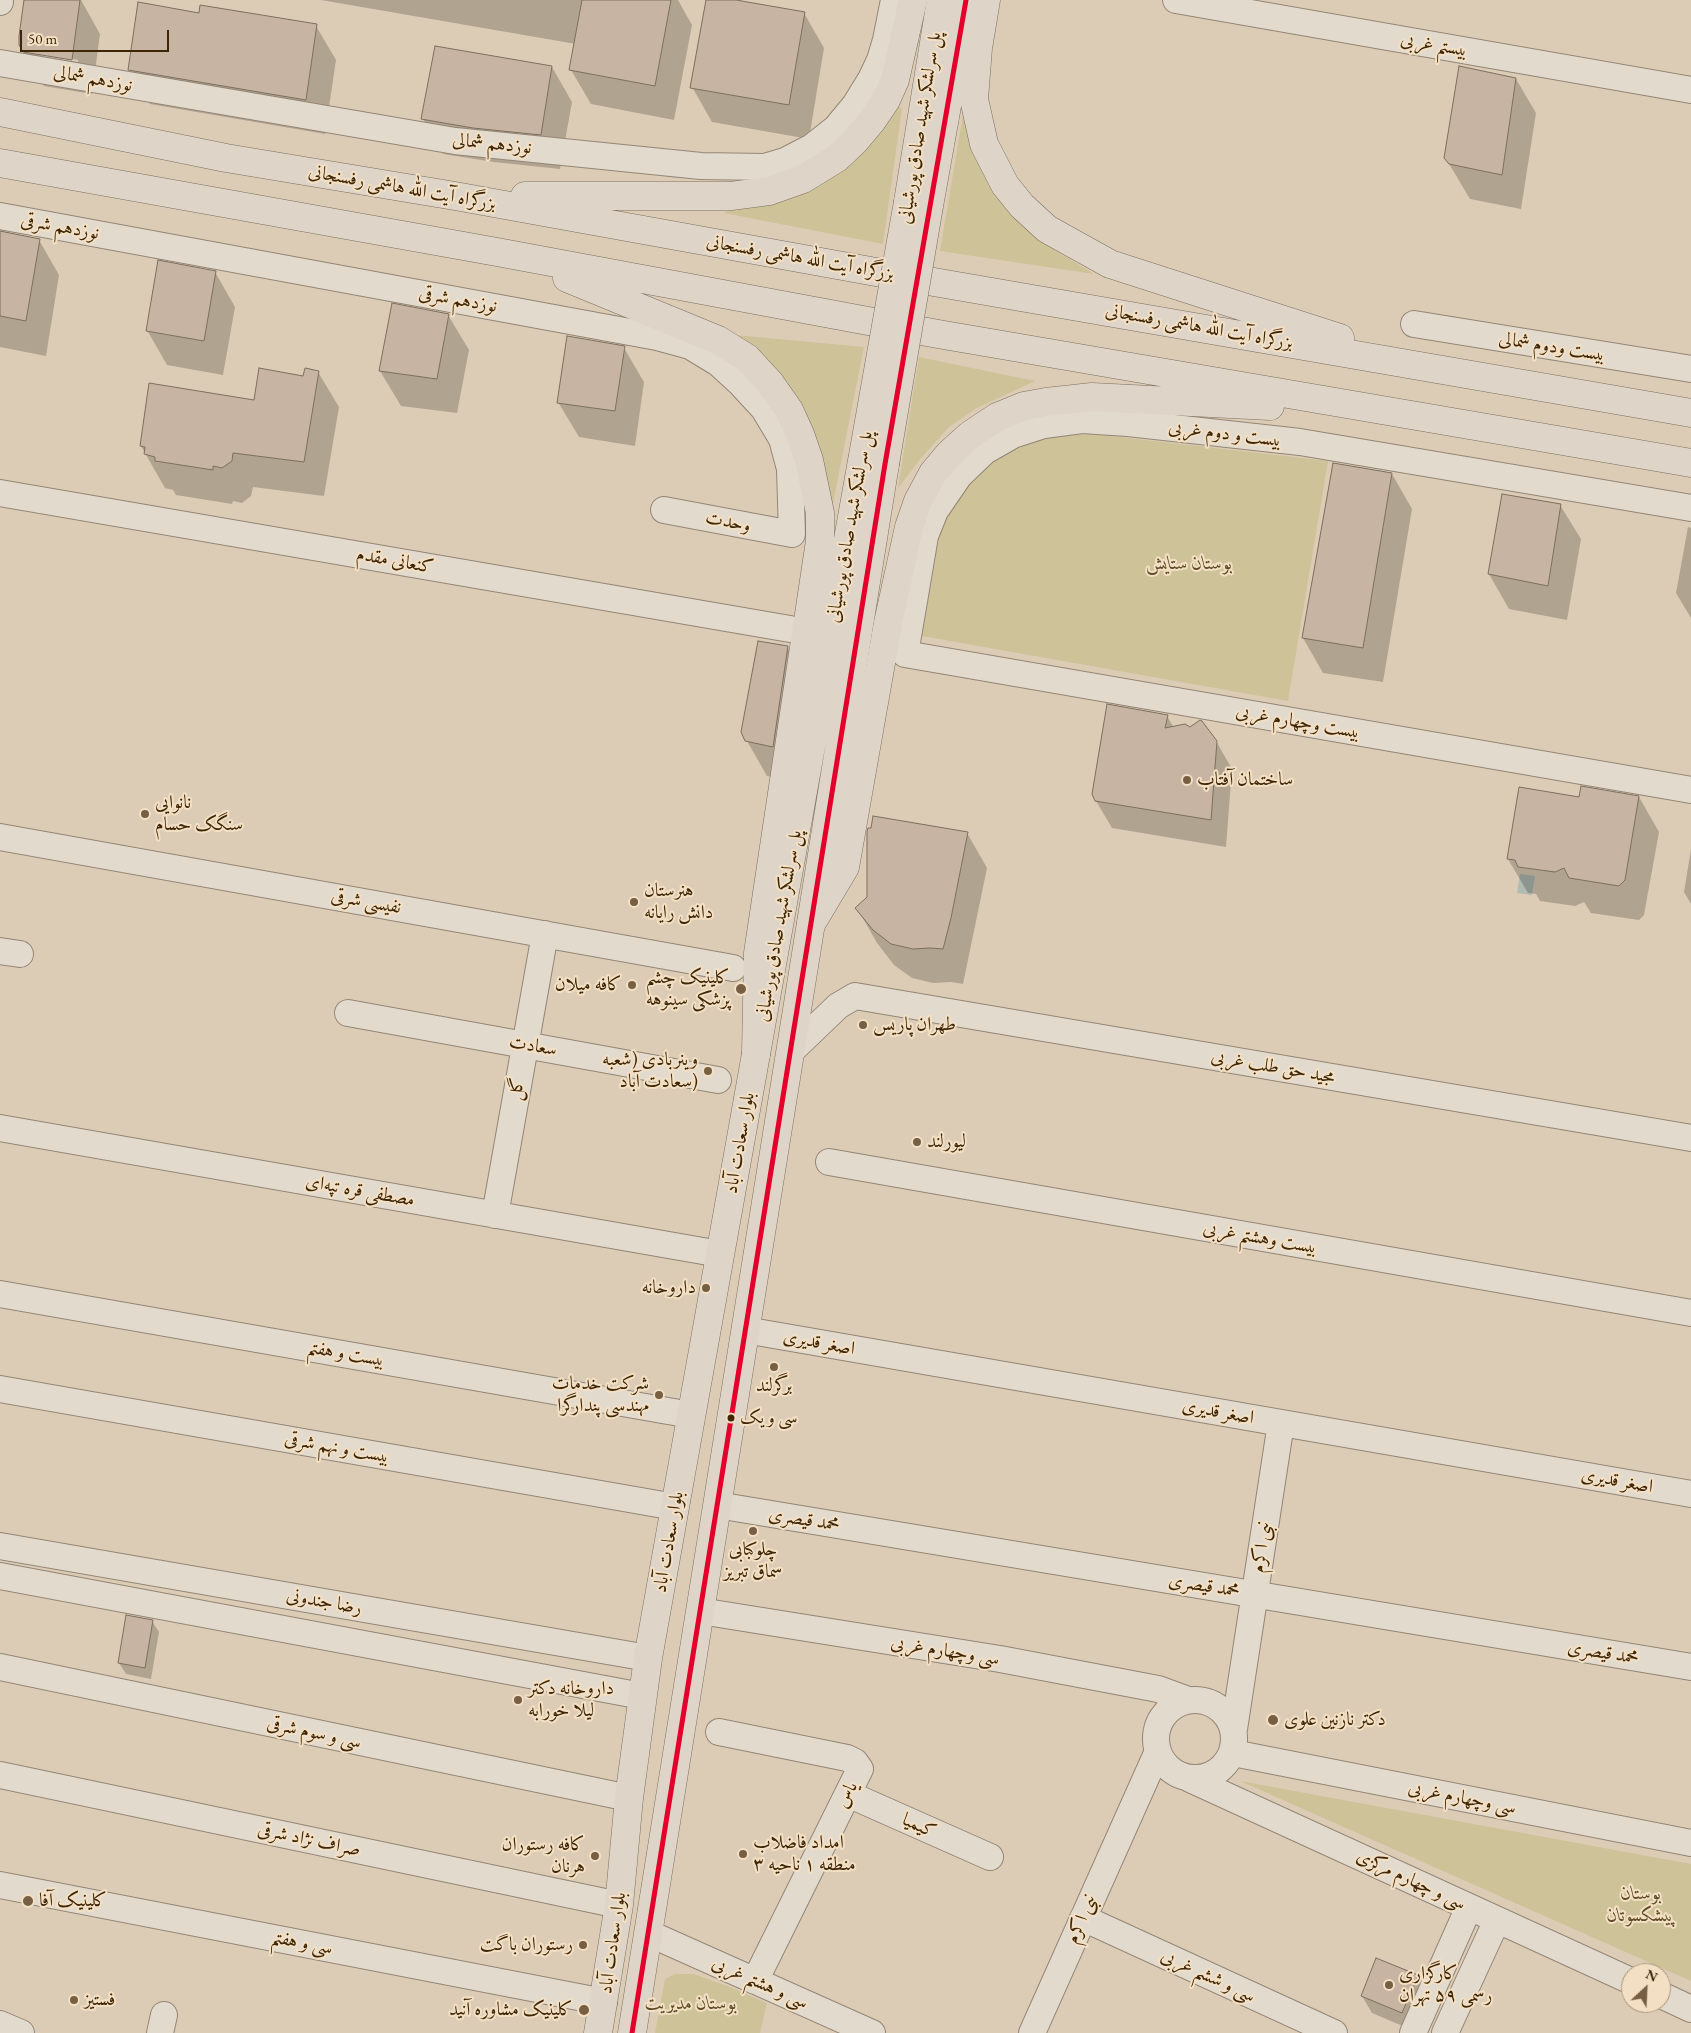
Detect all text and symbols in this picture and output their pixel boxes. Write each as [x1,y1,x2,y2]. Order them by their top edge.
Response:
scale bar [22,20,171,52]
street label: بیستم غربی [1399,28,1469,62]
text: 50 m [28,29,57,48]
street label: پل سرلشکر شهید صادق پورشیانی [894,30,946,226]
street label: نوزدهم شمالی [52,61,134,97]
street label: نوزدهم شمالی [451,128,533,160]
street label: بزرگراه آیت الله هاشمی رفسنجانی [306,160,498,216]
street label: نوزدهم شرقی [19,209,101,245]
street label: بزرگراه آیت الله هاشمی رفسنجانی [704,230,896,286]
street label: نوزدهم شرقی [417,282,499,318]
street label: بزرگراه آیت الله هاشمی رفسنجانی [1103,299,1295,355]
street label: بیست ودوم شمالی [1497,327,1607,367]
street label: بیست و دوم غربی [1167,416,1283,452]
street label: پل سرلشکر شهید صادق پورشیانی [822,429,878,625]
street label: وحدت [703,506,753,538]
street label: کنعانی مقدم [354,543,436,579]
park label: بوستان ستایش [1146,553,1232,575]
street label: بیست وچهارم غربی [1234,700,1362,744]
place label: ساختمان آفتاب [1197,769,1293,791]
marker: ساختمان آفتاب [1181,774,1193,786]
place label: نانوایی سنگک حسام [155,792,243,836]
marker: نانوایی سنگک حسام [139,808,151,820]
street label: پل سرلشکر شهید صادق پورشیانی [751,828,807,1024]
place label: هنرستان دانش رایانه [644,880,713,924]
street label: نفیسی شرقی [329,885,403,919]
marker: هنرستان دانش رایانه [628,896,640,908]
place label: کلینیک چشم پزشکی سینوهه [646,967,730,1011]
place label: کافه میلان [555,974,622,996]
marker: کافه میلان [626,979,638,991]
marker: کلینیک چشم پزشکی سینوهه [734,982,748,996]
place label: طهران پاریس [873,1014,956,1036]
marker: طهران پاریس [857,1019,869,1031]
street label: سعادت [507,1031,559,1061]
street label: مجید حق طلب غربی [1209,1045,1337,1089]
place label: وینربادی (شعبه سعادت آباد) [602,1049,698,1093]
marker: وینربادی (شعبه سعادت آباد) [702,1065,714,1077]
street label: گل [504,1076,530,1102]
street label: بلوار سعادت آباد [720,1090,760,1196]
place label: لیورلند [927,1131,966,1153]
marker: لیورلند [911,1136,923,1148]
street label: مصطفی قره تپه‌ای [304,1170,416,1212]
street label: بیست وهشتم غربی [1201,1217,1319,1259]
place label: داروخانه [641,1277,696,1299]
marker: داروخانه [700,1282,712,1294]
street label: اصغر قدیری [781,1325,857,1361]
street label: بیست و هفتم [305,1336,387,1372]
marker: برگرلند [768,1361,780,1373]
place label: شرکت خدمات مهندسى پندارگرا [552,1373,649,1417]
place label: برگرلند [756,1375,792,1397]
marker: شرکت خدمات مهندسى پندارگرا [653,1389,665,1401]
street label: اصغر قدیری [1180,1394,1256,1430]
place label: سی و یک [740,1407,798,1429]
marker: سی و یک [726,1413,736,1423]
street label: بیست و نهم شرقی [283,1428,391,1468]
street label: اصغر قدیری [1579,1463,1655,1499]
street label: بلوار سعادت آباد [649,1489,689,1595]
street label: محمد قیصری [767,1503,841,1537]
street label: نبی اکرم [1247,1520,1277,1574]
marker: چلوکبابی سماق تبریز [747,1525,759,1537]
place label: چلوکبابی سماق تبریز [723,1539,783,1583]
street label: محمد قیصری [1167,1569,1241,1603]
street label: رضا جندونی [284,1584,364,1620]
street label: سی وچهارم غربی [889,1631,1001,1671]
street label: محمد قیصری [1566,1636,1640,1670]
place label: داروخانه دکتر لیلا خورابه [528,1678,614,1722]
marker: داروخانه دکتر لیلا خورابه [512,1694,524,1706]
place label: دکتر نازنین علوی [1284,1709,1386,1731]
street label: سی و سوم شرقی [265,1712,363,1754]
marker: دکتر نازنین علوی [1266,1713,1280,1727]
street label: سی وچهارم غربی [1406,1776,1518,1820]
street label: یاس [831,1778,863,1812]
street label: کیمیا [898,1808,940,1844]
street label: صراف‌ نژاد شرقی [255,1818,363,1862]
place label: امداد فاضلاب منطقه ۱ ناحیه ۳ [753,1832,856,1876]
place label: كافه رستوران هرنان [502,1834,585,1878]
street label: سی و چهارم مرکزی [1353,1845,1469,1915]
marker: امداد فاضلاب منطقه ۱ ناحیه ۳ [737,1848,749,1860]
marker: كافه رستوران هرنان [589,1850,601,1862]
park label: بوستان پیشکسوتان [1607,1883,1675,1927]
place label: کلینیک آفا [39,1890,107,1912]
street label: بلوار سعادت آباد [595,1891,631,1995]
street label: نبی اکرم [1061,1891,1103,1947]
marker: کلینیک آفا [21,1894,35,1908]
street label: سی و هفتم [269,1926,335,1960]
place label: رستوران باگت [480,1934,573,1956]
marker: رستوران باگت [577,1939,589,1951]
street label: سی و ششم غربی [1157,1944,1259,2008]
street label: سی و هشتم غربی [708,1952,812,2014]
place label: کارگزاری رسمی ۵۹ تهران [1399,1963,1492,2007]
north arrow [1621,1963,1671,2013]
text: N [1643,1965,1661,1986]
marker: کارگزاری رسمی ۵۹ تهران [1383,1979,1395,1991]
place label: فستیز [84,1989,115,2011]
park label: بوستان مدیریت [645,1993,737,2015]
marker: فستیز [68,1994,80,2006]
place label: کلینیک مشاوره آنید [449,1999,573,2021]
marker: کلینیک مشاوره آنید [577,2003,591,2017]

